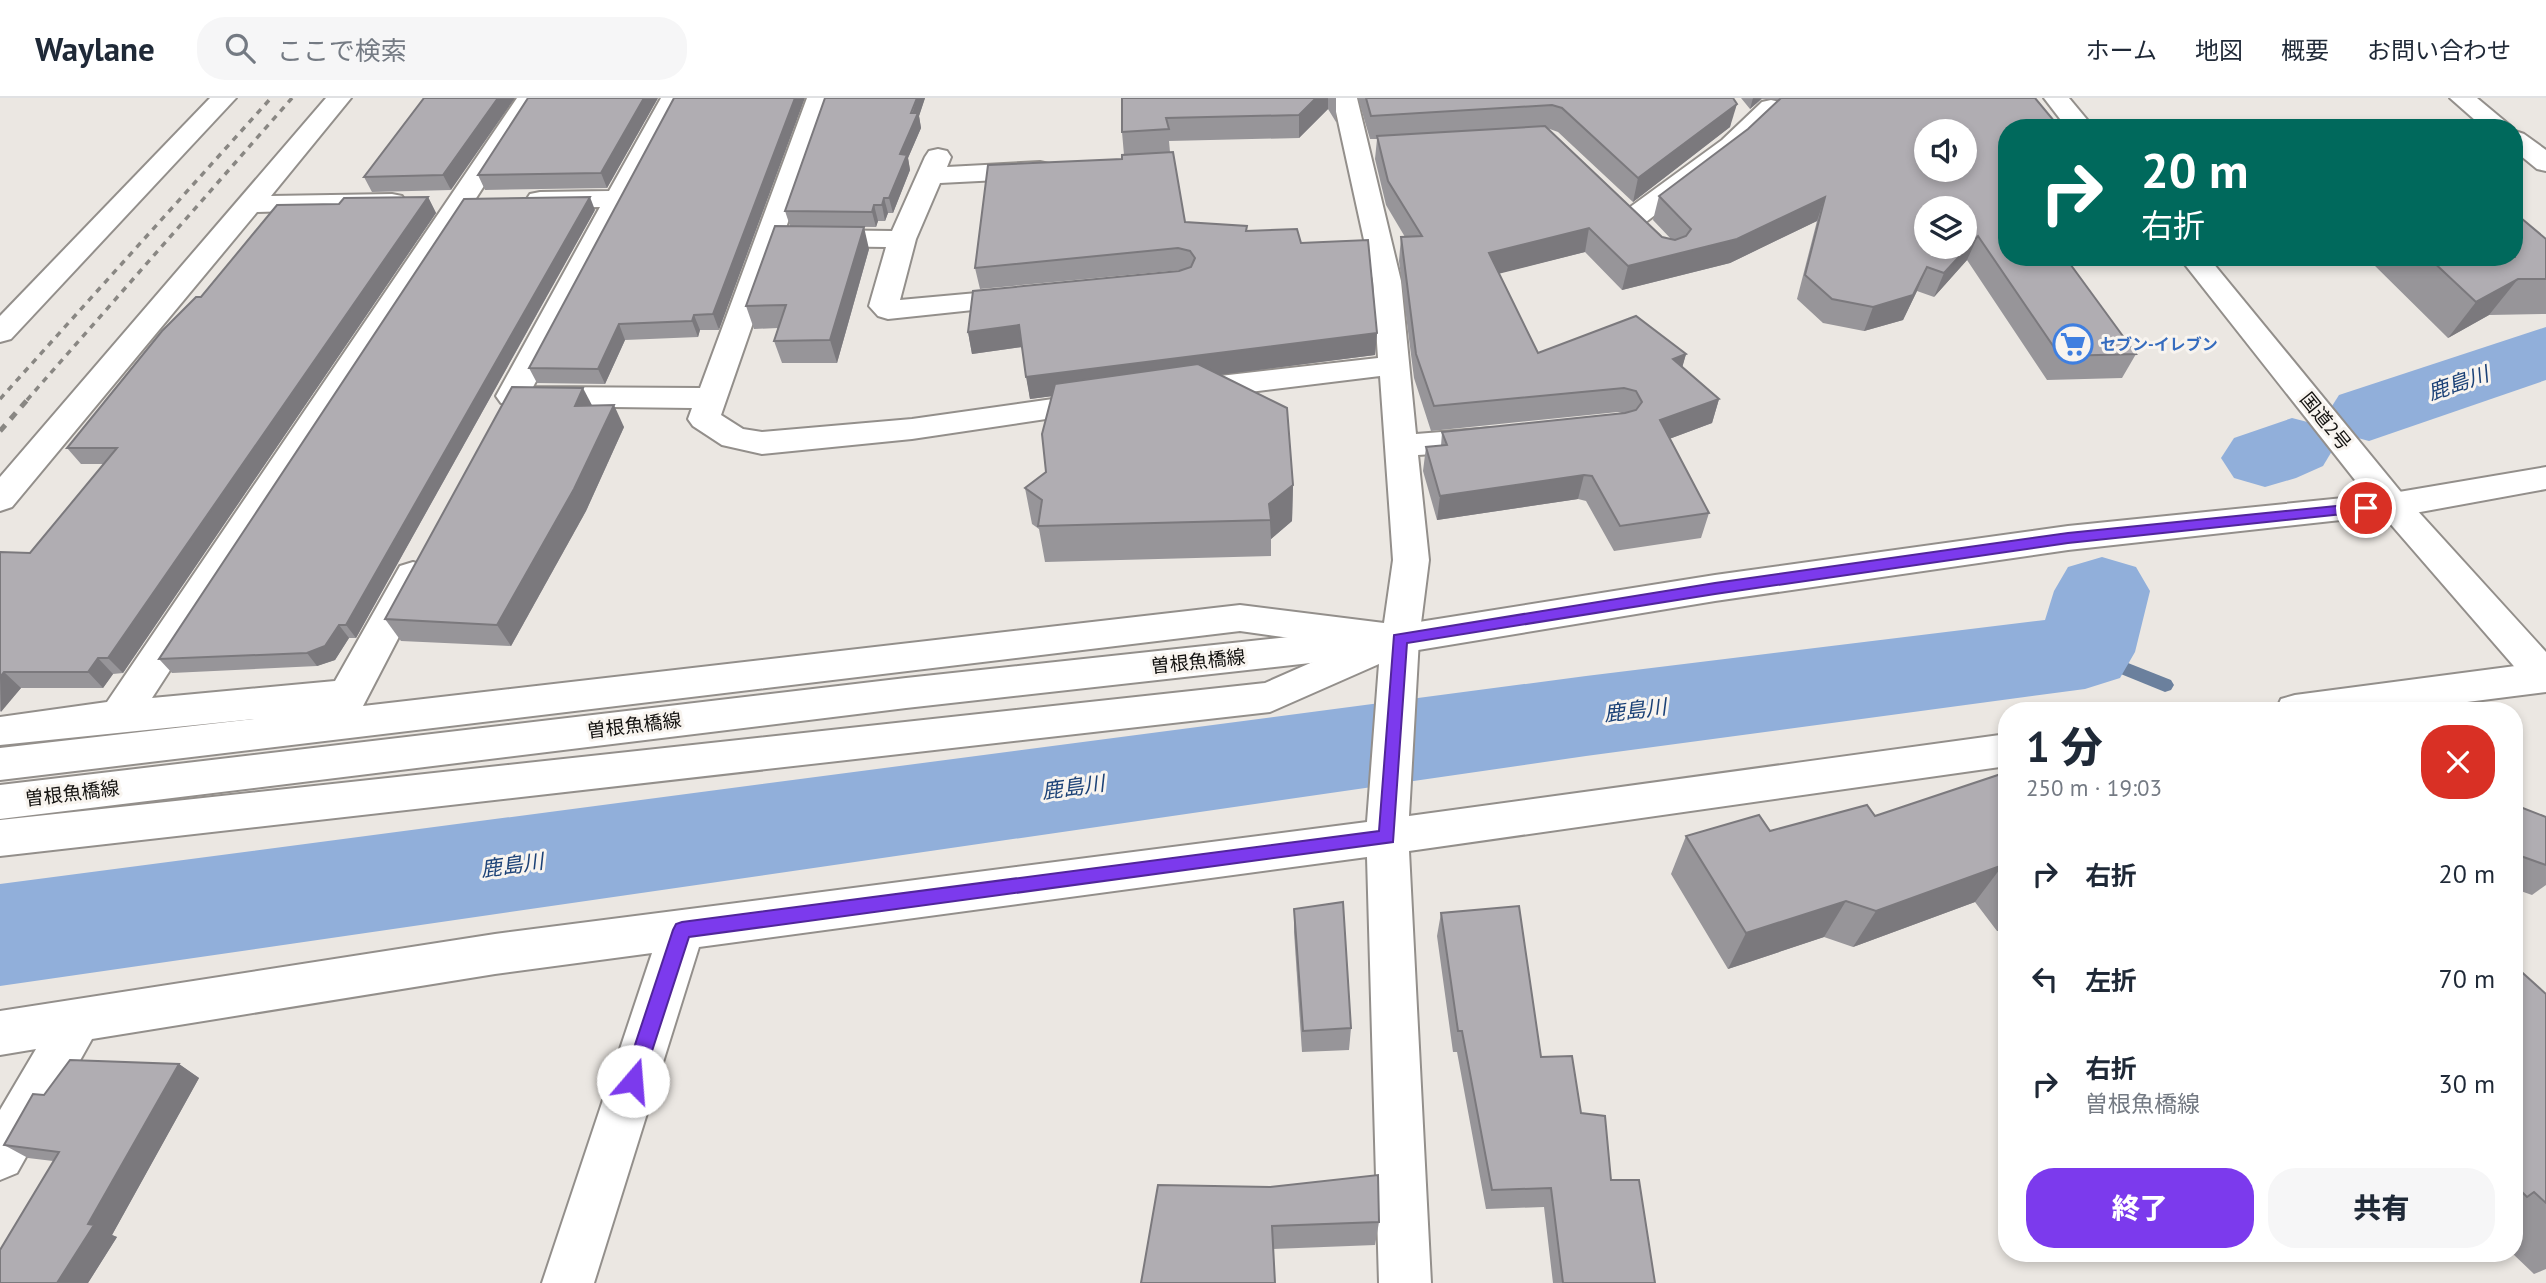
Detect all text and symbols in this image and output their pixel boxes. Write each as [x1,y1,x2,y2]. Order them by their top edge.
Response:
search box [197,17,687,80]
text: Waylane [35,27,155,70]
icon: search [221,29,259,67]
text: ここで検索 [277,34,407,67]
text: ホーム [2086,35,2157,66]
text: 地図 [2195,35,2243,66]
text: 概要 [2281,35,2329,66]
text: お問い合わせ [2367,35,2511,66]
map controls [1914,119,1977,259]
button: sound [1914,119,1977,182]
text: 20 m [2141,138,2248,202]
icon: right [2026,147,2117,238]
button: layers [1914,196,1977,259]
text: 右折 [2141,204,2205,246]
supermarket icon: セブン-イレブン [2052,323,2094,365]
place label: セブン-イレブン [2100,334,2218,354]
water label: 鹿島川 [2424,359,2494,406]
street label: 国道2号 [2295,387,2357,455]
pin [2336,478,2396,538]
icon: arrive [2347,489,2385,527]
street label: 曽根魚橋線 [1149,644,1247,678]
water label: 鹿島川 [1602,693,1670,727]
street label: 曽根魚橋線 [585,707,683,743]
text: 1 分 [2026,719,2102,774]
button: close [2421,725,2495,799]
water label: 鹿島川 [1040,769,1108,805]
text: 250 m · 19:03 [2026,773,2162,802]
street label: 曽根魚橋線 [23,775,121,811]
water label: 鹿島川 [479,847,547,883]
icon: right [2026,855,2064,893]
text: 20 m [2439,857,2495,890]
text: 右折 [2085,859,2137,892]
icon: left [2026,960,2064,998]
text: 70 m [2439,962,2495,995]
text: 左折 [2085,964,2137,997]
position arrow [596,1044,670,1118]
text: 右折 [2085,1052,2137,1085]
icon: right [2026,1065,2064,1103]
text: 30 m [2439,1067,2495,1100]
text: 曽根魚橋線 [2085,1089,2200,1118]
button: 終了 [2026,1168,2254,1248]
button: 共有 [2268,1168,2495,1248]

